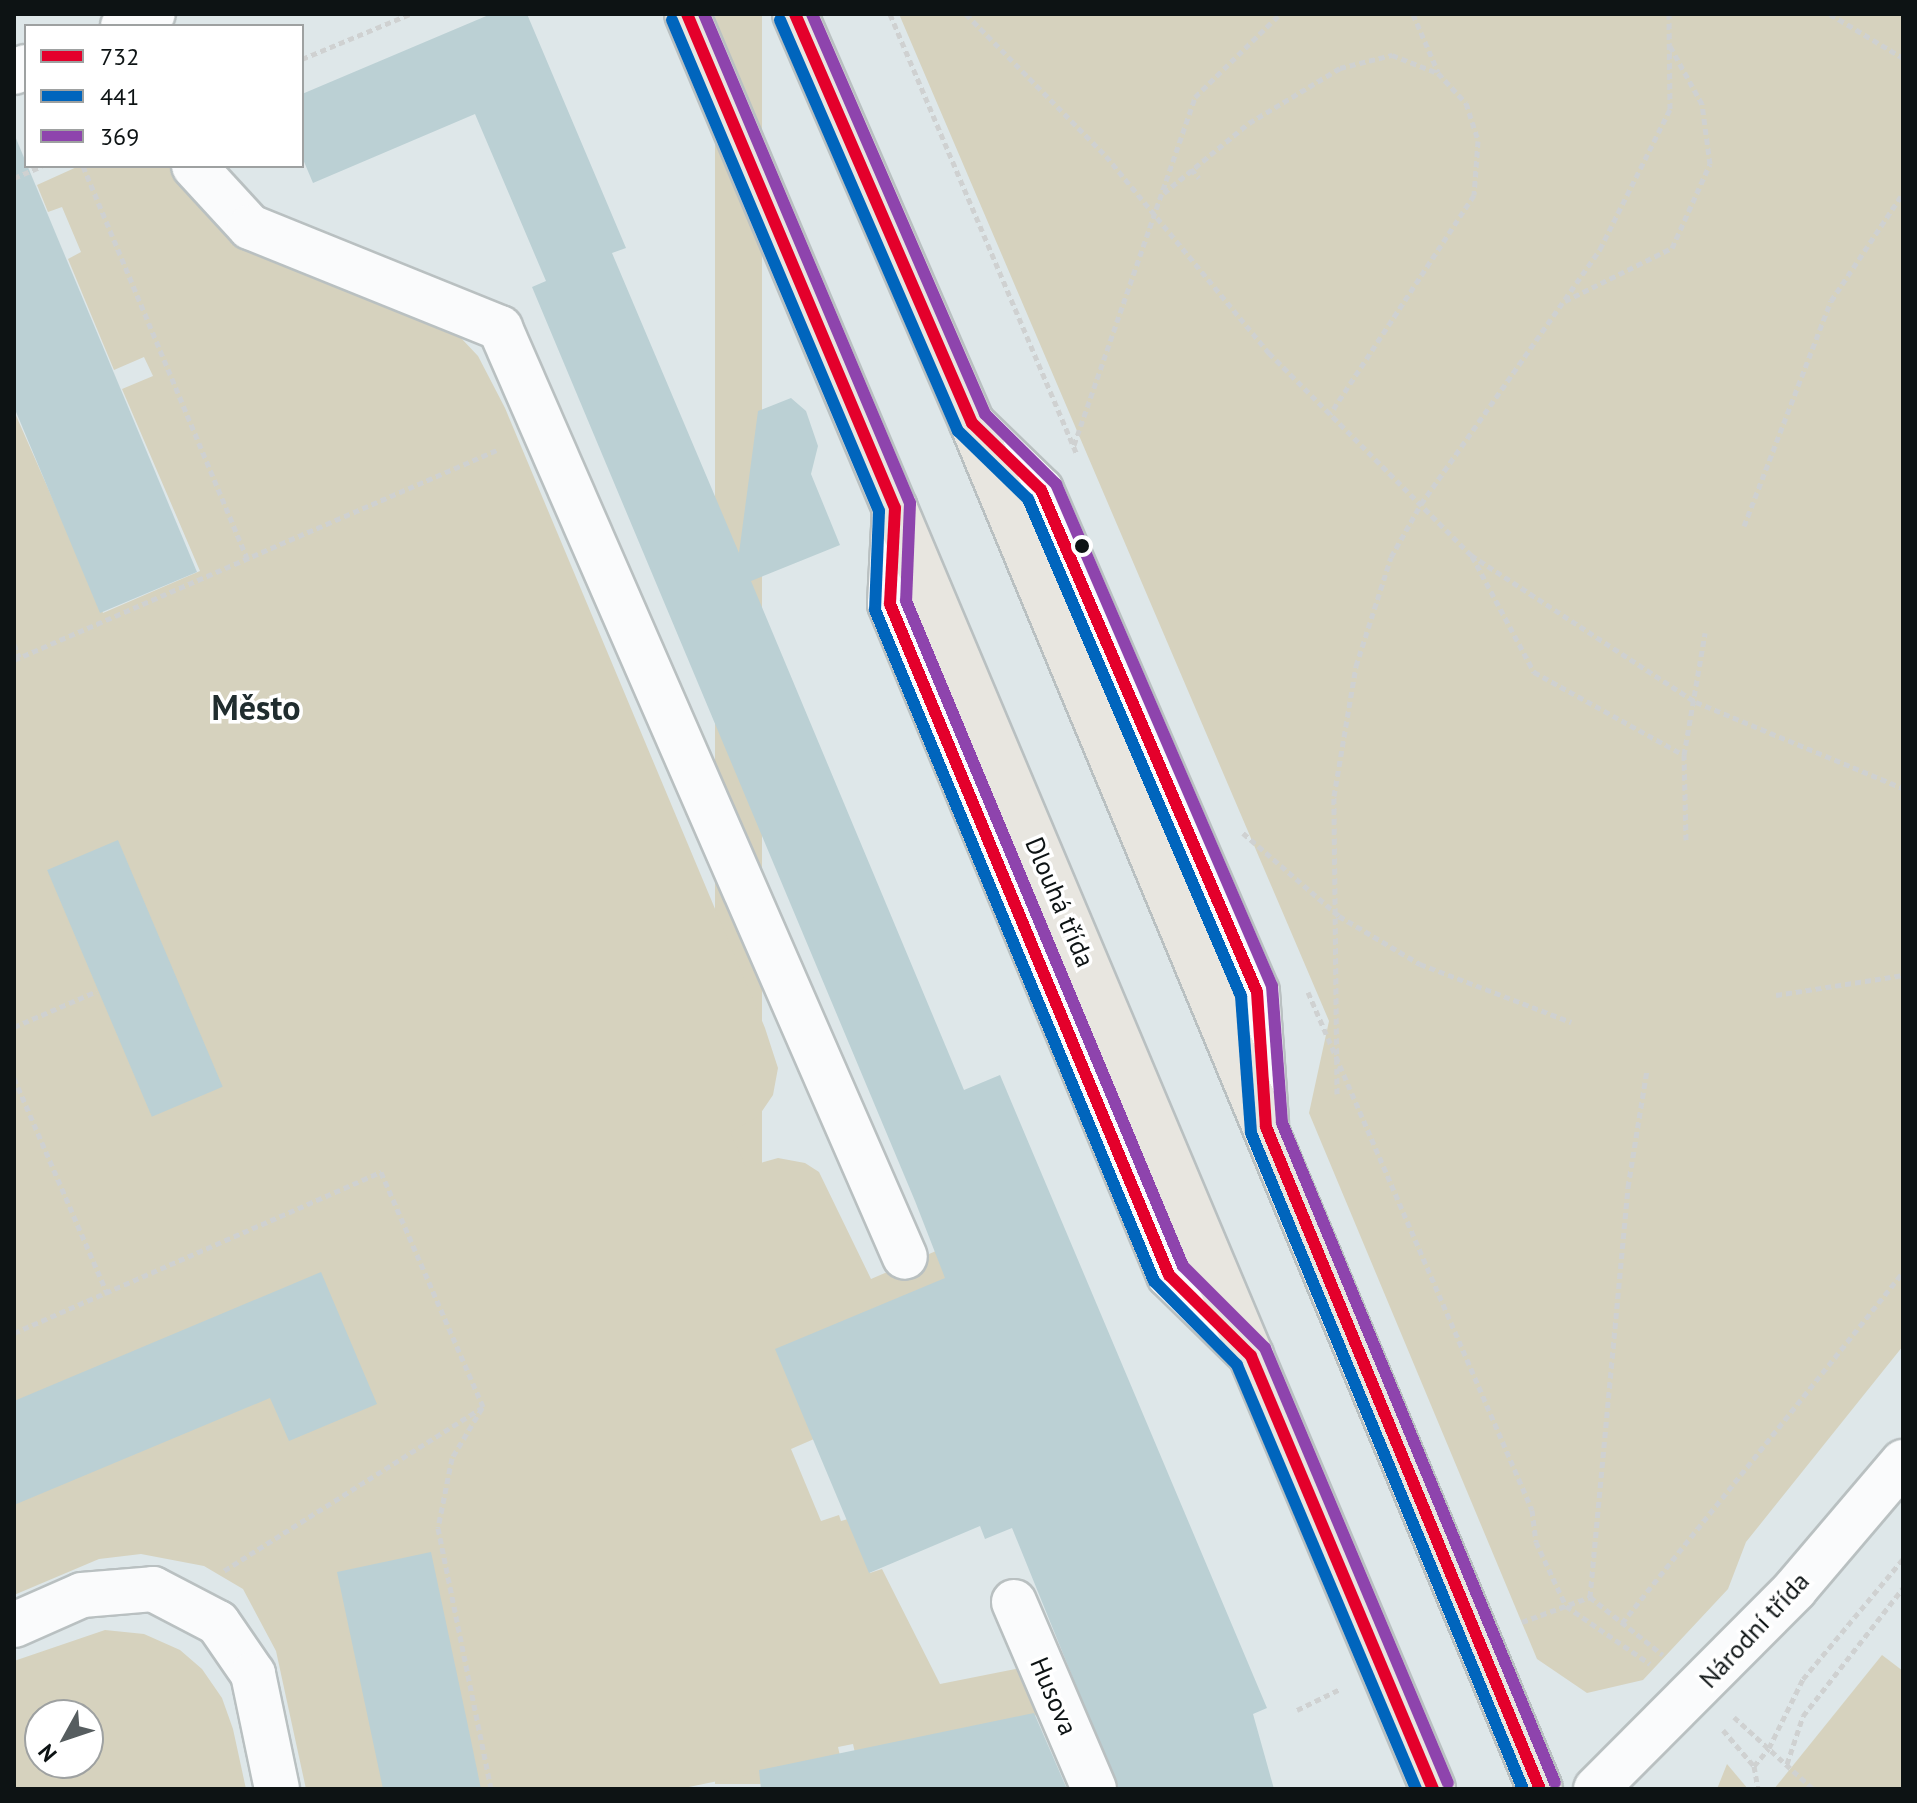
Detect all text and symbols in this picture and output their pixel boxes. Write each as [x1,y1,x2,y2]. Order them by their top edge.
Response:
legend [24,24,304,168]
text: 732 [100,41,139,72]
text: 441 [100,81,139,112]
text: 369 [100,121,139,152]
unlabelled marker [1074,538,1090,554]
district label: Město [212,688,300,728]
street label: Dlouhá třída [1019,832,1101,972]
street label: Národní třída [1693,1566,1815,1694]
street label: Husova [1024,1652,1084,1740]
north arrow [24,1699,104,1779]
text: N [32,1739,63,1768]

